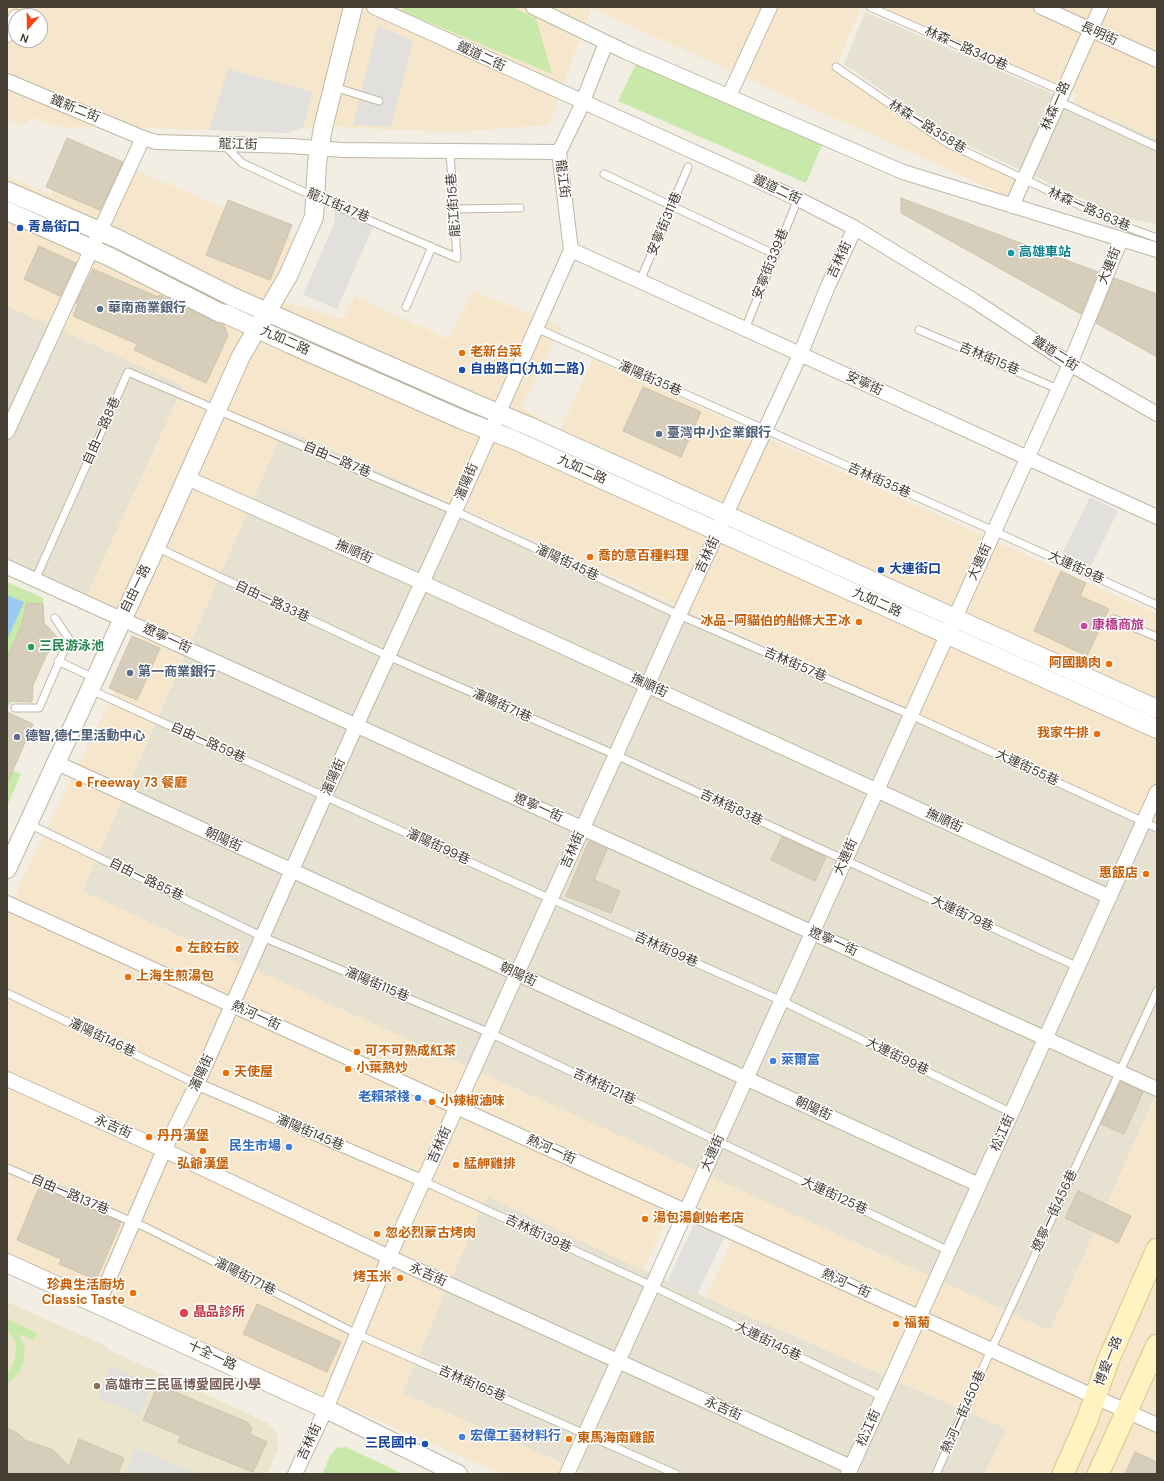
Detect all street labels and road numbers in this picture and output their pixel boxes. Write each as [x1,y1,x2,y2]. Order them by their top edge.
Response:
street label: 長明街 [1078,19,1120,49]
street label: 林森一路340巷 [922,24,1010,74]
street label: 鐵道二街 [454,39,508,75]
street label: 林森一路 [1038,79,1074,133]
street label: 鐵新二街 [48,92,102,126]
street label: 林森一路358巷 [885,97,969,157]
street label: 龍江街 [218,137,258,153]
street label: 龍江街 [552,159,572,199]
street label: 鐵道二街 [750,172,804,208]
street label: 龍江街15巷 [444,173,464,237]
street label: 林森一路363巷 [1045,185,1133,235]
street label: 龍江街47巷 [304,186,372,226]
street label: 安寧街311巷 [645,190,685,258]
street label: 安寧街339巷 [750,226,792,302]
street label: 吉林街 [825,239,855,281]
street label: 大連街 [1095,245,1125,287]
street label: 九如二路 [258,323,312,359]
street label: 鐵道二街 [1029,333,1081,375]
street label: 吉林街15巷 [957,339,1021,379]
street label: 瀋陽街35巷 [616,358,684,400]
street label: 安寧街 [843,369,885,399]
street label: 自由一路8巷 [80,395,124,467]
street label: 自由一路7巷 [301,439,373,481]
street label: 九如二路 [555,452,609,488]
street label: 吉林街35巷 [845,460,913,502]
street label: 瀋陽街 [452,461,482,503]
street label: 吉林街 [693,534,723,576]
street label: 撫順街 [333,537,375,567]
street label: 大連街 [965,541,995,583]
street label: 瀋陽街45巷 [533,542,601,584]
street label: 大連街9巷 [1045,548,1107,588]
street label: 自由一路 [118,562,154,616]
street label: 自由一路33巷 [232,578,312,626]
street label: 九如二路 [850,585,904,621]
street label: 遼寧一街 [140,621,194,657]
street label: 吉林街57巷 [761,645,829,685]
street label: 撫順街 [628,671,670,701]
street label: 瀋陽街71巷 [470,686,534,726]
street label: 自由一路59巷 [168,719,248,767]
street label: 大連街55巷 [993,747,1061,789]
street label: 瀋陽街 [319,756,349,798]
street label: 吉林街83巷 [697,787,765,829]
street label: 遼寧一街 [511,790,565,826]
street label: 撫順街 [923,806,965,836]
street label: 朝陽街 [202,825,244,855]
street label: 瀋陽街99巷 [404,825,472,869]
street label: 吉林街 [558,829,588,871]
street label: 大連街 [831,836,861,878]
street label: 自由一路85巷 [106,855,186,905]
street label: 大連街79巷 [928,893,996,935]
street label: 遼寧一街 [806,924,860,960]
street label: 吉林街99巷 [632,929,700,971]
street label: 朝陽街 [497,960,539,990]
street label: 瀋陽街115巷 [343,965,411,1005]
street label: 熱河一街 [229,998,283,1034]
street label: 瀋陽街146巷 [66,1015,138,1061]
street label: 大連街99巷 [863,1035,931,1079]
street label: 瀋陽街 [187,1052,217,1094]
street label: 吉林街121巷 [570,1066,638,1108]
street label: 朝陽街 [792,1094,834,1124]
street label: 永吉街 [92,1112,134,1142]
street label: 瀋陽街145巷 [274,1112,346,1154]
street label: 松江街 [988,1112,1018,1154]
street label: 吉林街 [425,1124,455,1166]
street label: 熱河一街 [524,1132,578,1168]
street label: 大連街 [698,1132,728,1174]
street label: 遼寧一街456巷 [1029,1167,1081,1255]
street label: 自由一路137巷 [29,1172,111,1218]
street label: 大連街125巷 [798,1174,870,1218]
street label: 吉林街139巷 [502,1212,574,1256]
street label: 瀋陽街171巷 [212,1255,278,1299]
street label: 永吉街 [407,1260,449,1290]
street label: 熱河一街 [819,1266,873,1302]
street label: 大連街145巷 [732,1319,804,1365]
street label: 博愛一路 [1092,1334,1126,1388]
street label: 十全一路 [185,1338,239,1374]
street label: 吉林街165巷 [436,1363,508,1405]
street label: 熱河一街450巷 [939,1368,989,1456]
street label: 永吉街 [702,1394,744,1424]
street label: 松江街 [854,1407,884,1449]
street label: 吉林街 [295,1421,325,1463]

